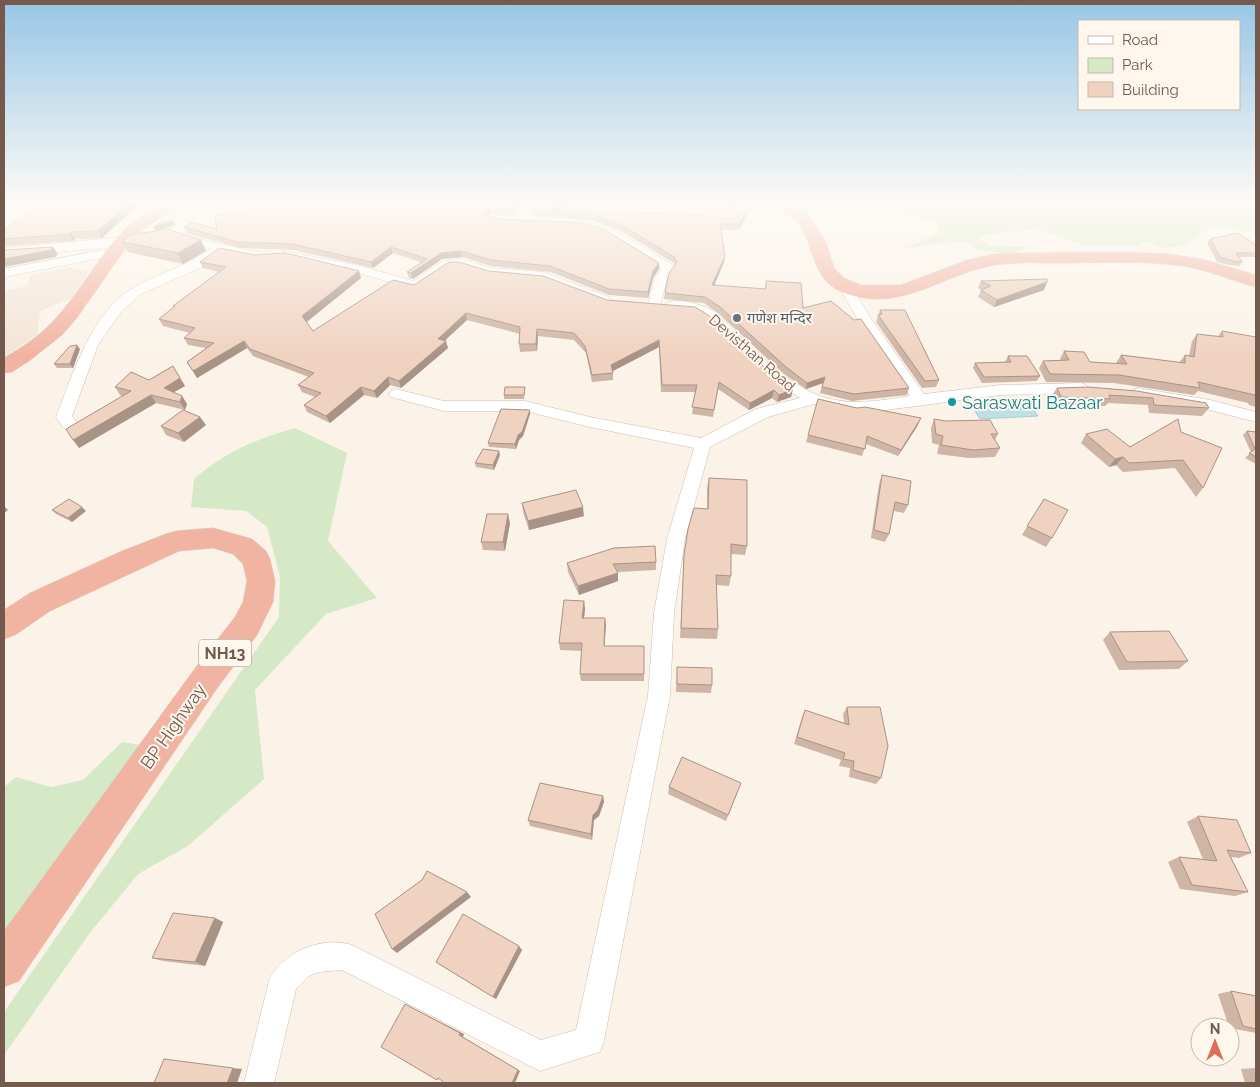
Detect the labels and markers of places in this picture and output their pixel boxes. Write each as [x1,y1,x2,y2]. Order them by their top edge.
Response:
place label: गणेश मन्दिर [747,309,813,327]
marker: गणेश मन्दिर [731,312,743,324]
place label: Saraswati Bazaar [962,392,1103,413]
marker: Saraswati Bazaar [946,396,958,408]

